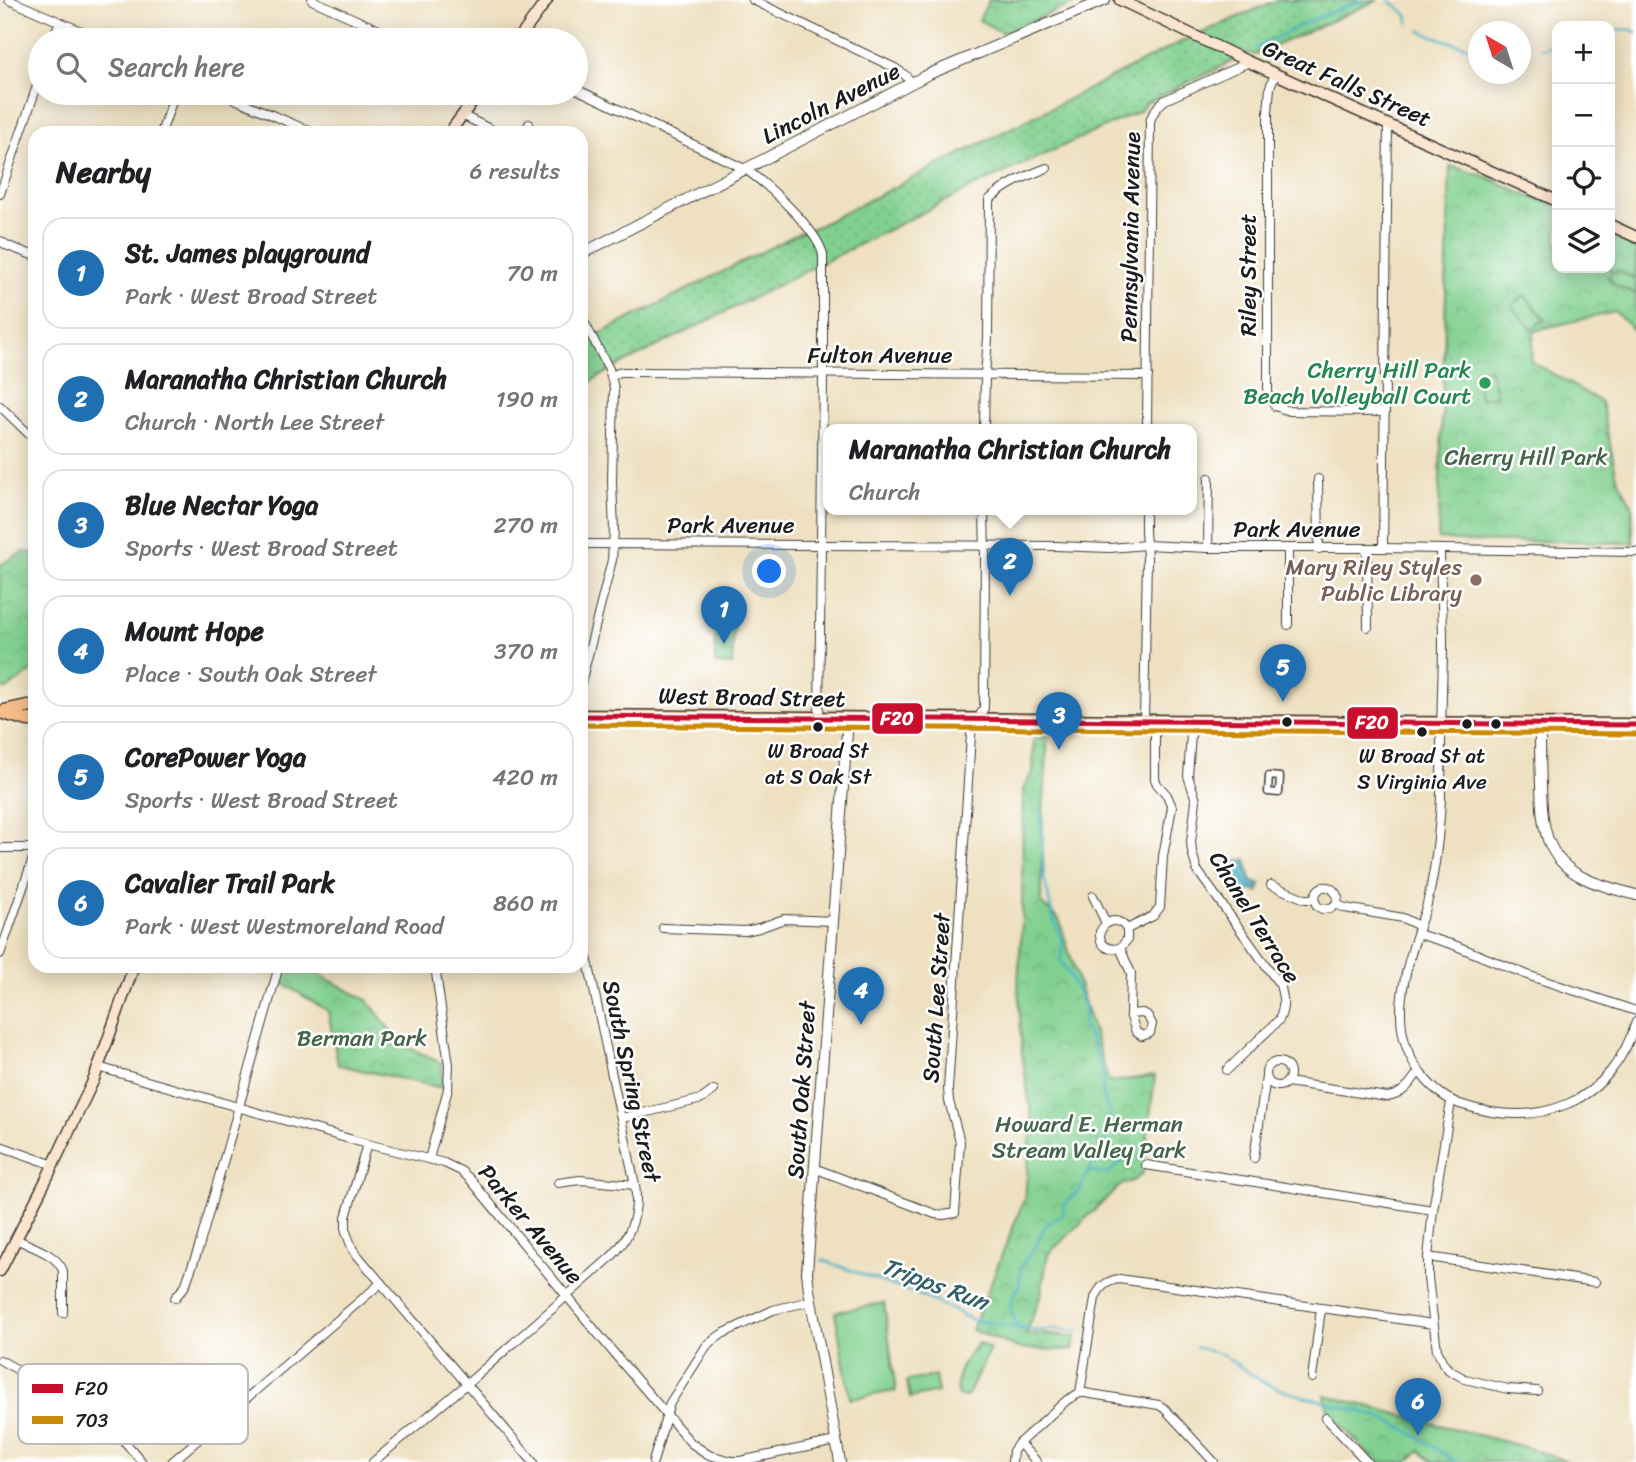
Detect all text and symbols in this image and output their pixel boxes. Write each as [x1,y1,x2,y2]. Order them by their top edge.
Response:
north arrow [1468,21,1531,84]
map controls [1552,21,1615,273]
button: + [1552,21,1615,84]
search box [28,28,588,105]
street label: Great Falls Street [1256,28,1438,139]
text: Search here [108,44,245,90]
icon: search [52,48,90,86]
street label: Lincoln Avenue [755,51,908,156]
button: − [1552,84,1615,147]
street label: Pennsylvania Avenue [1108,131,1153,343]
text: Nearby [56,145,151,199]
button: locate [1552,147,1615,210]
text: 6 results [470,151,560,192]
button: layers [1552,210,1615,273]
street label: Riley Street [1228,214,1269,336]
text: St. James playground [125,230,370,276]
text: 1 [76,253,86,294]
text: 70 m [507,253,558,294]
text: Park · West Broad Street [125,276,377,317]
street label: Fulton Avenue [807,335,953,376]
place label: Cherry Hill Park Beach Volleyball Court [1243,350,1471,417]
text: Maranatha Christian Church [125,356,447,402]
marker: Cherry Hill Park Beach Volleyball Court [1477,375,1493,391]
text: 2 [74,379,88,420]
text: 190 m [496,379,558,420]
text: Church · North Lee Street [125,402,384,443]
popup [823,424,1197,515]
text: Maranatha Christian Church [849,426,1171,472]
park label: Cherry Hill Park [1444,437,1608,478]
text: Church [849,472,921,513]
text: Blue Nectar Yoga [125,482,318,528]
text: 3 [75,505,87,546]
text: 270 m [493,505,558,546]
street label: Park Avenue [667,505,795,546]
street label: Park Avenue [1233,509,1361,550]
text: Sports · West Broad Street [125,528,398,569]
pin: 2 [987,538,1033,596]
place label: Mary Riley Styles Public Library [1285,547,1462,614]
your location [752,554,786,588]
marker: Mary Riley Styles Public Library [1468,572,1484,588]
pin: 1 [701,586,747,644]
text: Mount Hope [125,608,264,654]
text: 4 [74,631,88,672]
text: 370 m [494,631,558,672]
pin: 5 [1260,644,1306,702]
text: Place · South Oak Street [125,654,377,695]
street label: West Broad Street [658,675,846,720]
pin: 3 [1036,692,1082,750]
line badge: F20 [871,702,924,735]
text: F20 [879,702,914,735]
line badge: F20 [1346,706,1399,740]
text: F20 [1354,706,1389,739]
unlabelled marker [1280,715,1294,729]
unlabelled marker [1460,717,1474,731]
unlabelled marker [1489,717,1503,731]
marker: W Broad St at S Oak St [811,720,825,734]
marker: W Broad St at S Virginia Ave [1415,725,1429,739]
place label: W Broad St at S Oak St [765,732,873,796]
text: CorePower Yoga [125,734,306,780]
place label: W Broad St at S Virginia Ave [1357,737,1487,801]
text: 5 [74,757,88,798]
text: 420 m [492,757,558,798]
text: Sports · West Broad Street [125,780,398,821]
street label: Chanel Terrace [1197,843,1312,992]
text: Cavalier Trail Park [125,860,335,906]
text: 6 [74,883,88,924]
text: 860 m [493,883,558,924]
text: Park · West Westmoreland Road [125,906,444,947]
street label: South Lee Street [910,910,963,1084]
pin: 4 [838,967,884,1025]
street label: South Spring Street [590,976,673,1188]
street label: South Oak Street [775,998,828,1180]
park label: Berman Park [297,1018,427,1059]
park label: Howard E. Herman Stream Valley Park [992,1104,1186,1171]
street label: Parker Avenue [467,1155,594,1294]
water label: Tripps Run [876,1245,997,1324]
legend [18,1364,248,1444]
text: F20 [75,1372,108,1405]
pin: 6 [1395,1378,1441,1436]
text: 703 [75,1404,109,1437]

